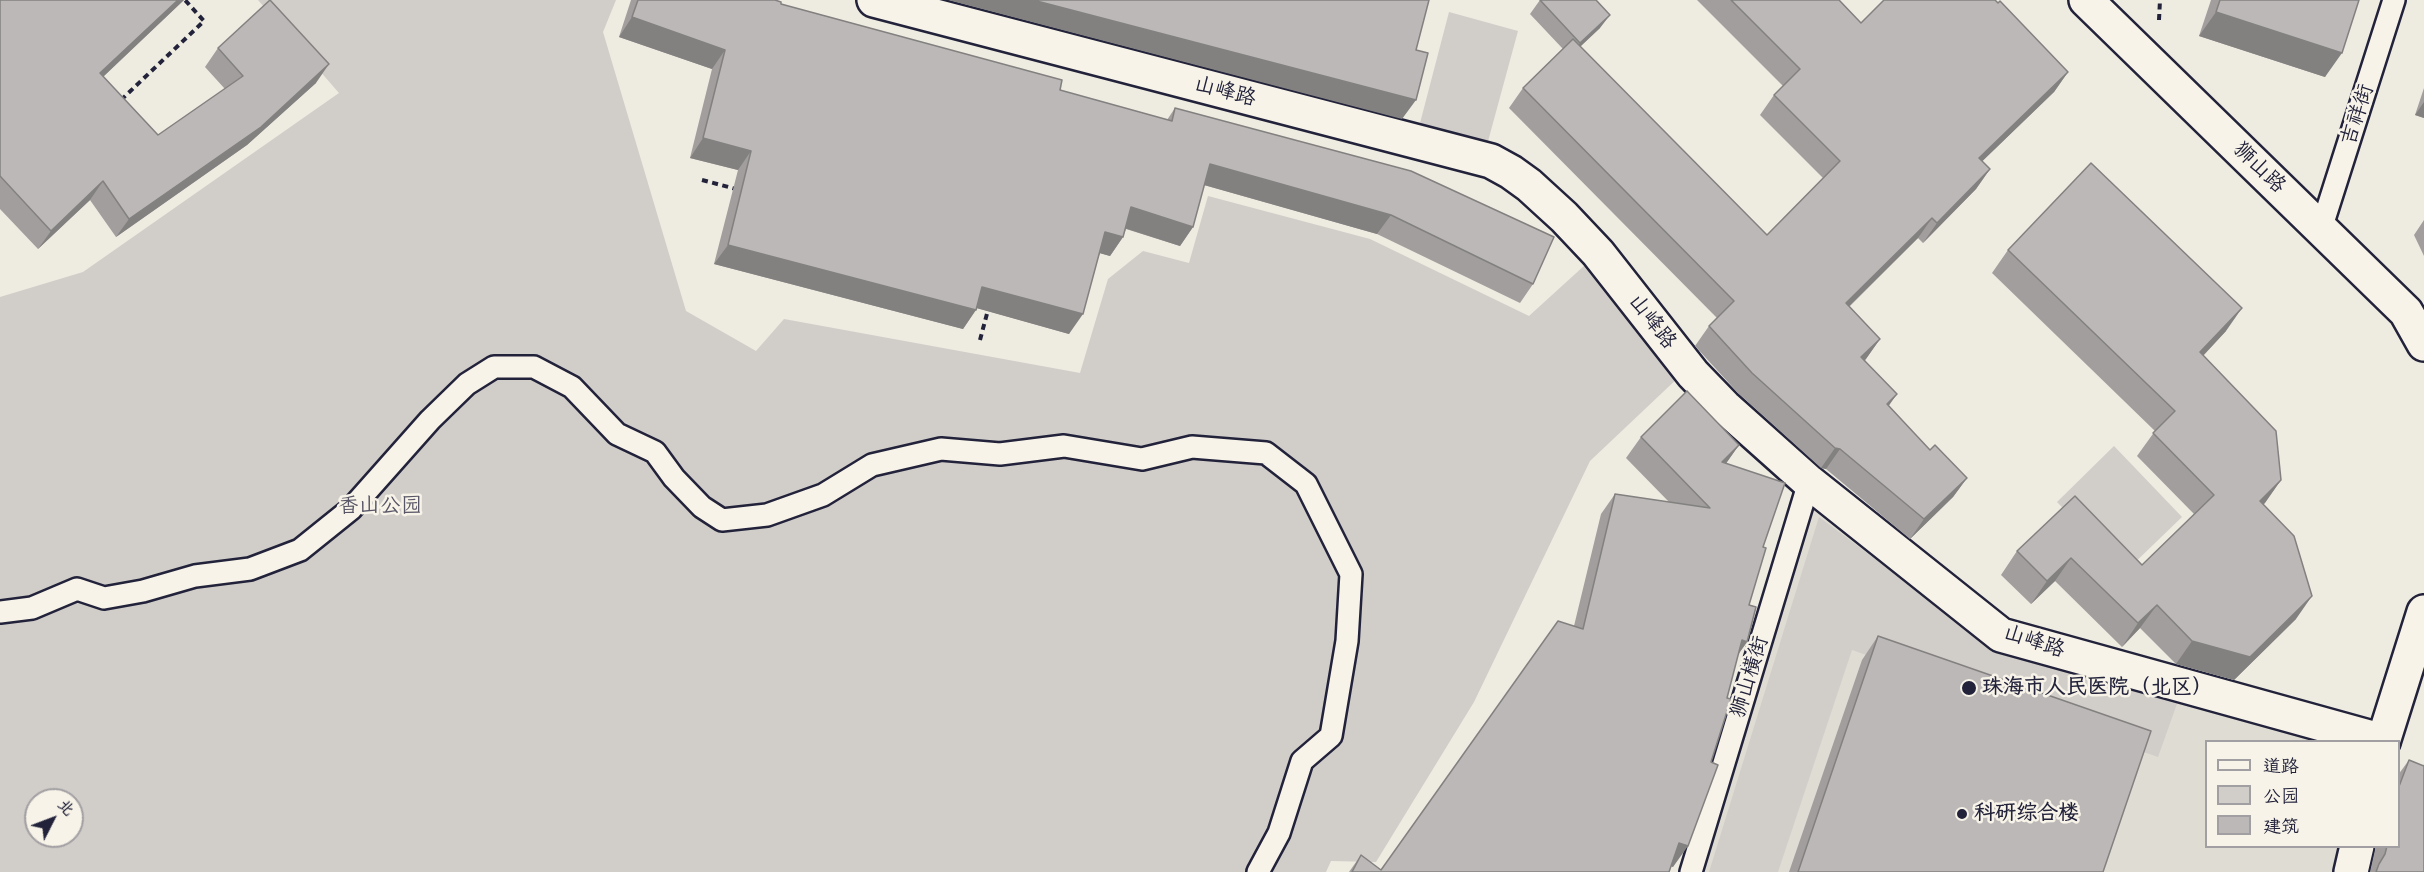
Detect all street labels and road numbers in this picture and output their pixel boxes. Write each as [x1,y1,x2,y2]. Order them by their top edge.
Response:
street label: 山峰路 [1191,72,1259,112]
street label: 吉祥街 [2336,81,2380,149]
street label: 狮山路 [2228,137,2290,199]
street label: 山峰路 [1623,289,1681,355]
street label: 山峰路 [2000,620,2068,664]
street label: 狮山橫街 [1726,633,1774,721]

